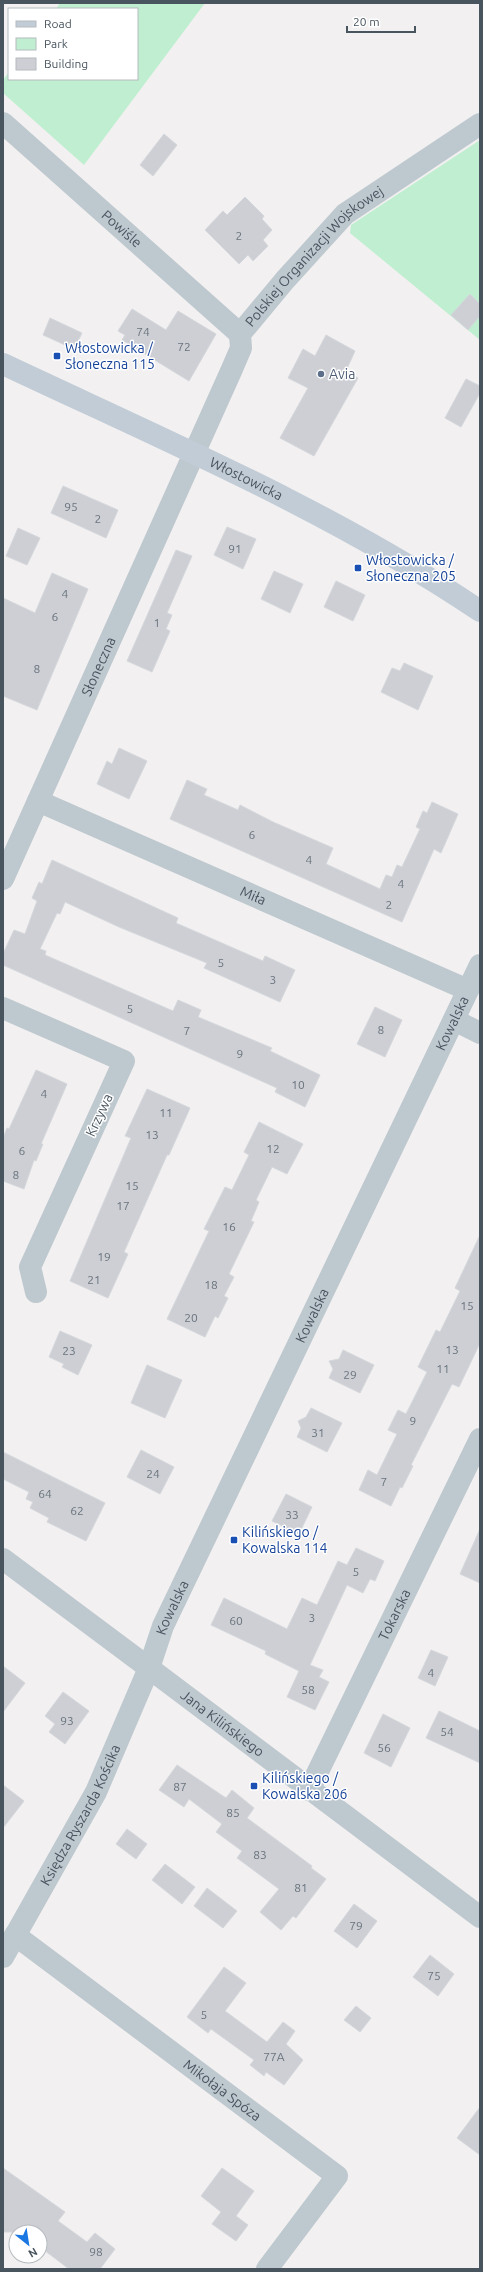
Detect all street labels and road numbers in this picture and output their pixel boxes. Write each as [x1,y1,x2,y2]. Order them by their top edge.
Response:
street label: Polskiej Organizacji Wojskowej [242,183,386,330]
street label: Powiśle [98,207,145,251]
street label: Włostowicka [207,454,286,503]
street label: Słoneczna [78,634,119,699]
street label: Miła [238,883,269,908]
street label: Kowalska [432,993,472,1053]
street label: Krzywa [82,1091,116,1139]
street label: Kowalska [292,1286,332,1345]
street label: Kowalska [153,1578,192,1637]
street label: Tokarska [375,1586,414,1643]
street label: Jana Kilińskiego [178,1687,267,1760]
street label: Księdza Ryszarda Kościka [37,1742,123,1888]
street label: Mikołaja Spóza [180,2056,264,2124]

